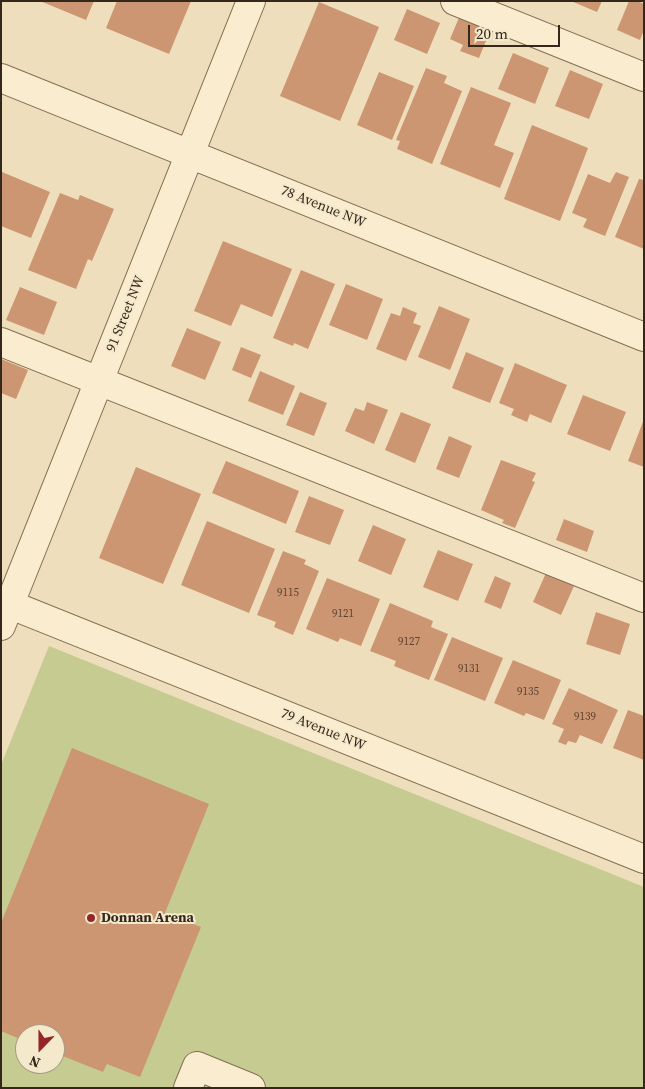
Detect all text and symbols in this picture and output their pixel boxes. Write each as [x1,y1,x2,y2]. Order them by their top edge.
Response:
scale bar [470,15,562,47]
text: 20 m [476,23,508,44]
street label: 78 Avenue NW [278,182,368,232]
street label: 91 Street NW [103,274,149,354]
house number: 9115 [277,586,299,600]
house number: 9121 [332,607,354,621]
house number: 9127 [398,635,420,649]
house number: 9131 [458,662,480,676]
house number: 9135 [517,685,539,699]
street label: 79 Avenue NW [278,705,368,755]
house number: 9139 [574,710,596,724]
place label: Donnan Arena [101,910,194,926]
marker: Donnan Arena [85,912,97,924]
north arrow [15,1024,65,1074]
text: N [26,1051,43,1073]

